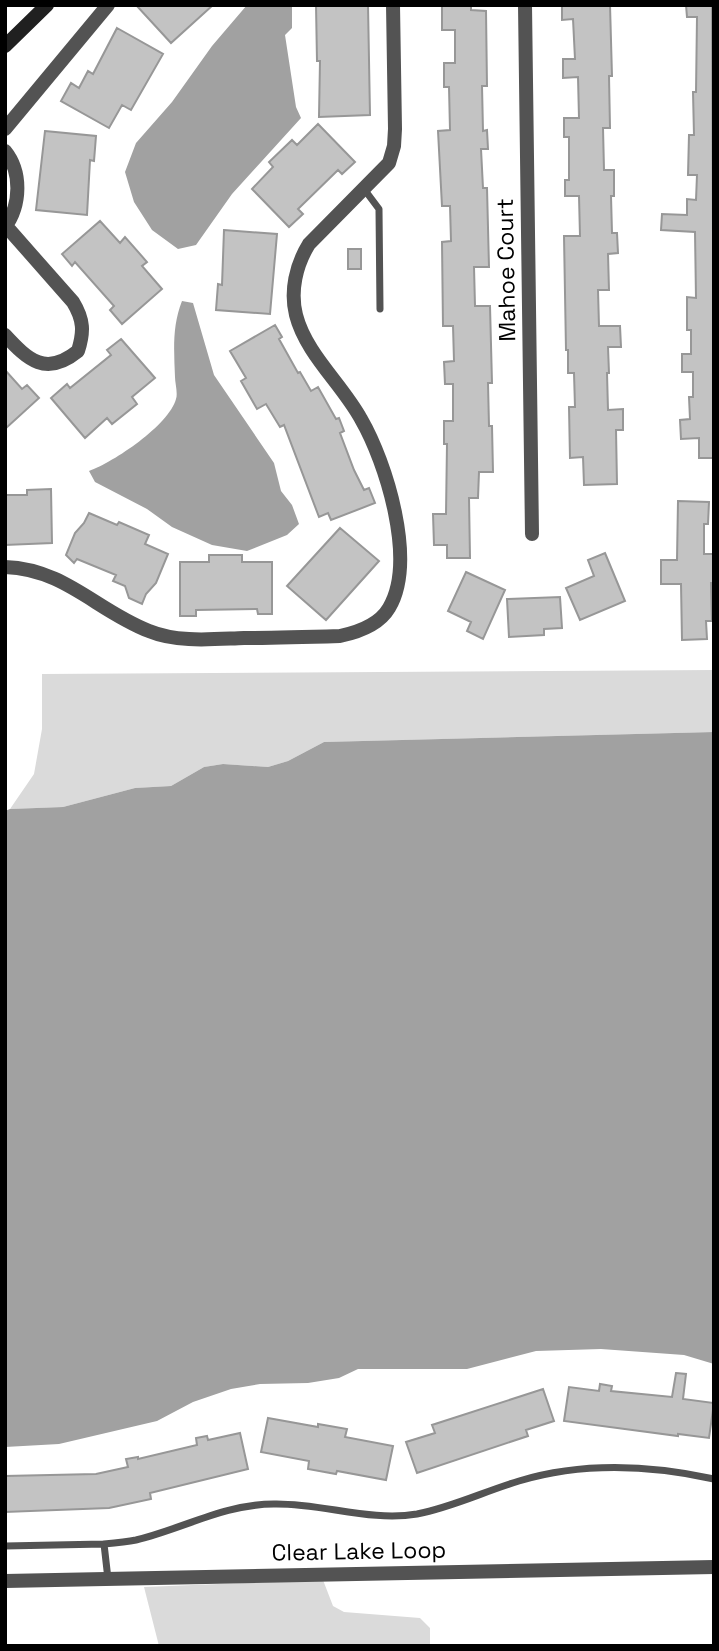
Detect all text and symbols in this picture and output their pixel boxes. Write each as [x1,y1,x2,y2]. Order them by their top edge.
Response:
street label: Mahoe Court [490,198,522,342]
street label: Clear Lake Loop [271,1534,447,1568]

